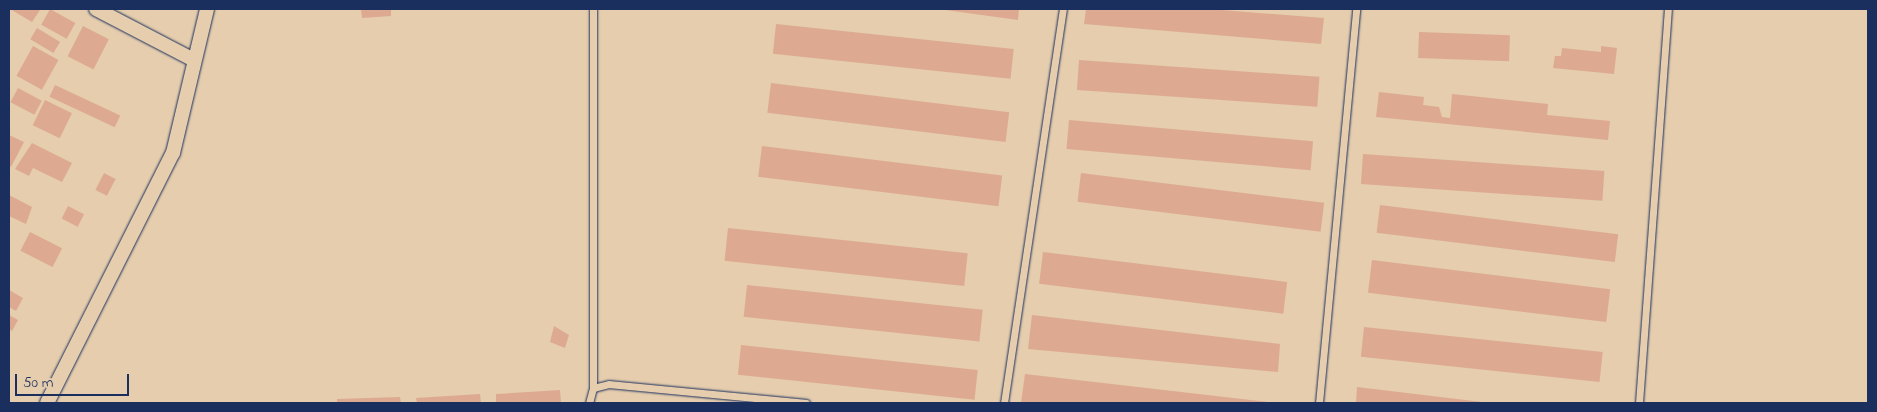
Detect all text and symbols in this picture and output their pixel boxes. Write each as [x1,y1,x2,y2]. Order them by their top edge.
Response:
scale bar [18,364,131,396]
text: 50 m [23,372,53,394]

